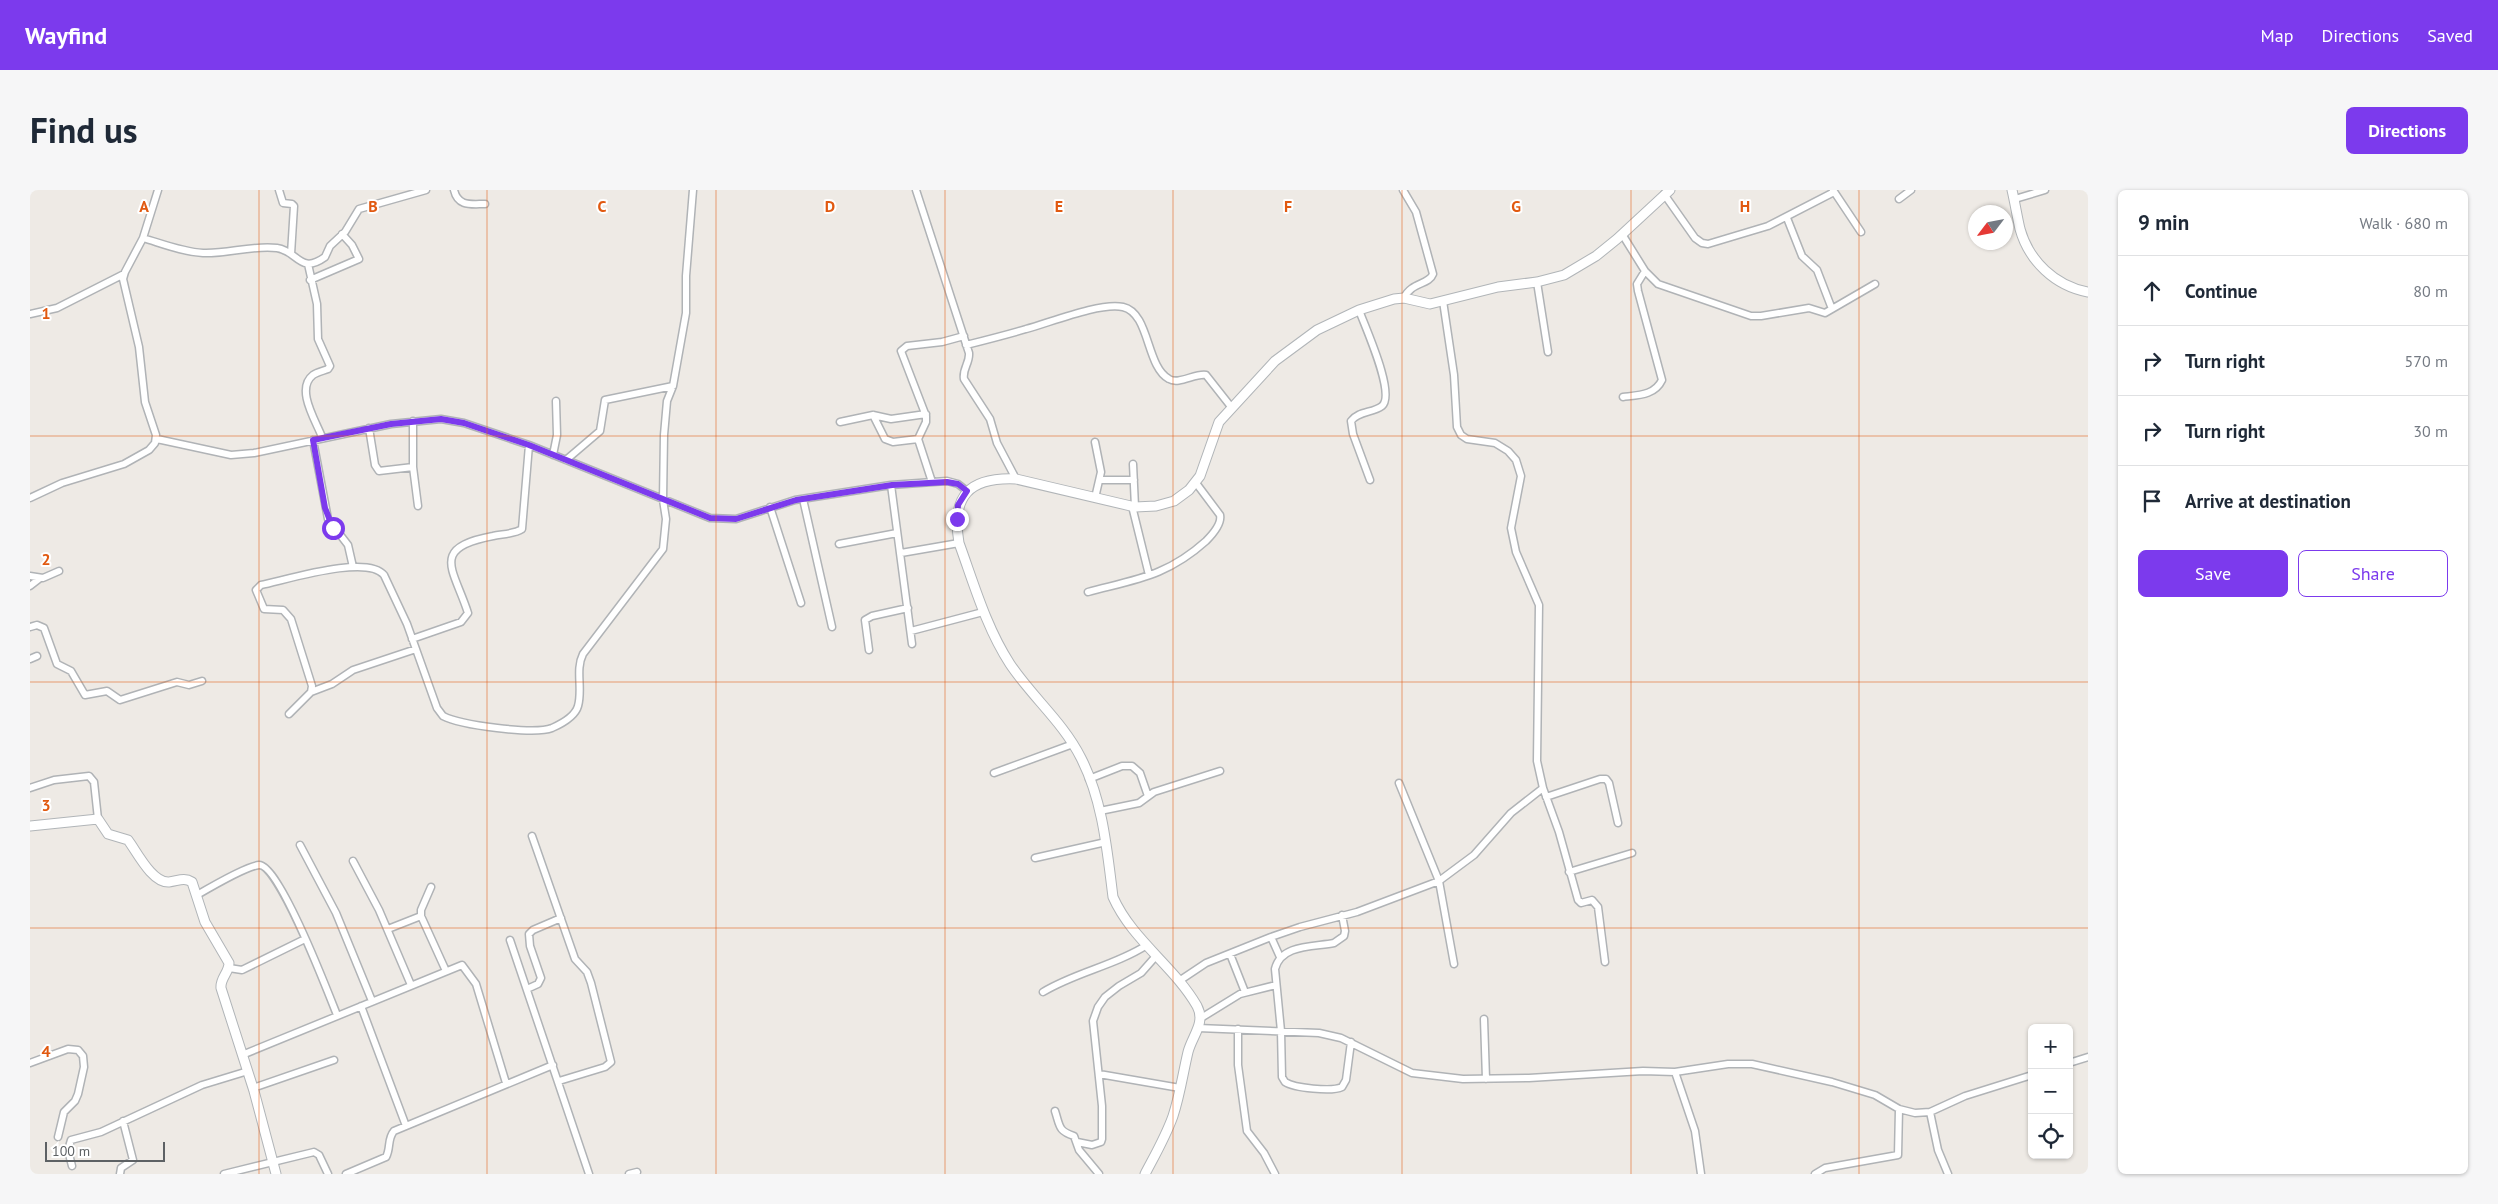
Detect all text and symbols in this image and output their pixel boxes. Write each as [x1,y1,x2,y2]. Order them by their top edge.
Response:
text: Wayfind [25,20,107,51]
text: Map [2261,24,2293,47]
text: Directions [2321,24,2399,47]
text: Saved [2427,24,2473,47]
text: Find us [30,107,138,153]
button: Directions [2346,107,2468,154]
text: A [139,196,149,216]
text: B [368,196,378,216]
text: C [598,196,607,216]
text: D [825,196,835,216]
text: E [1055,196,1063,216]
text: F [1284,196,1292,216]
text: G [1511,196,1521,216]
text: H [1740,196,1750,216]
north arrow [1968,205,2013,250]
text: 9 min [2138,209,2189,236]
text: Walk · 680 m [2359,213,2448,233]
icon: ahead [2138,277,2166,305]
text: Continue [2185,279,2257,303]
text: 80 m [2413,281,2448,301]
text: 1 [41,303,51,323]
icon: right [2138,347,2166,375]
text: Turn right [2185,349,2265,373]
text: 570 m [2405,351,2448,371]
icon: right [2138,417,2166,445]
text: Turn right [2185,419,2265,443]
text: 30 m [2413,421,2448,441]
icon: arrive [2138,487,2166,515]
text: Arrive at destination [2185,489,2351,513]
route end [946,508,969,531]
route start [322,517,345,540]
text: 2 [41,549,51,569]
button: Save [2138,550,2288,597]
button: Share [2298,550,2448,597]
text: 3 [41,795,51,815]
map controls [2028,1024,2073,1159]
button: + [2028,1024,2073,1069]
text: 4 [41,1041,51,1061]
button: − [2028,1069,2073,1114]
button: locate [2028,1114,2073,1159]
scale bar [45,1139,165,1162]
text: 100 m [52,1142,90,1160]

